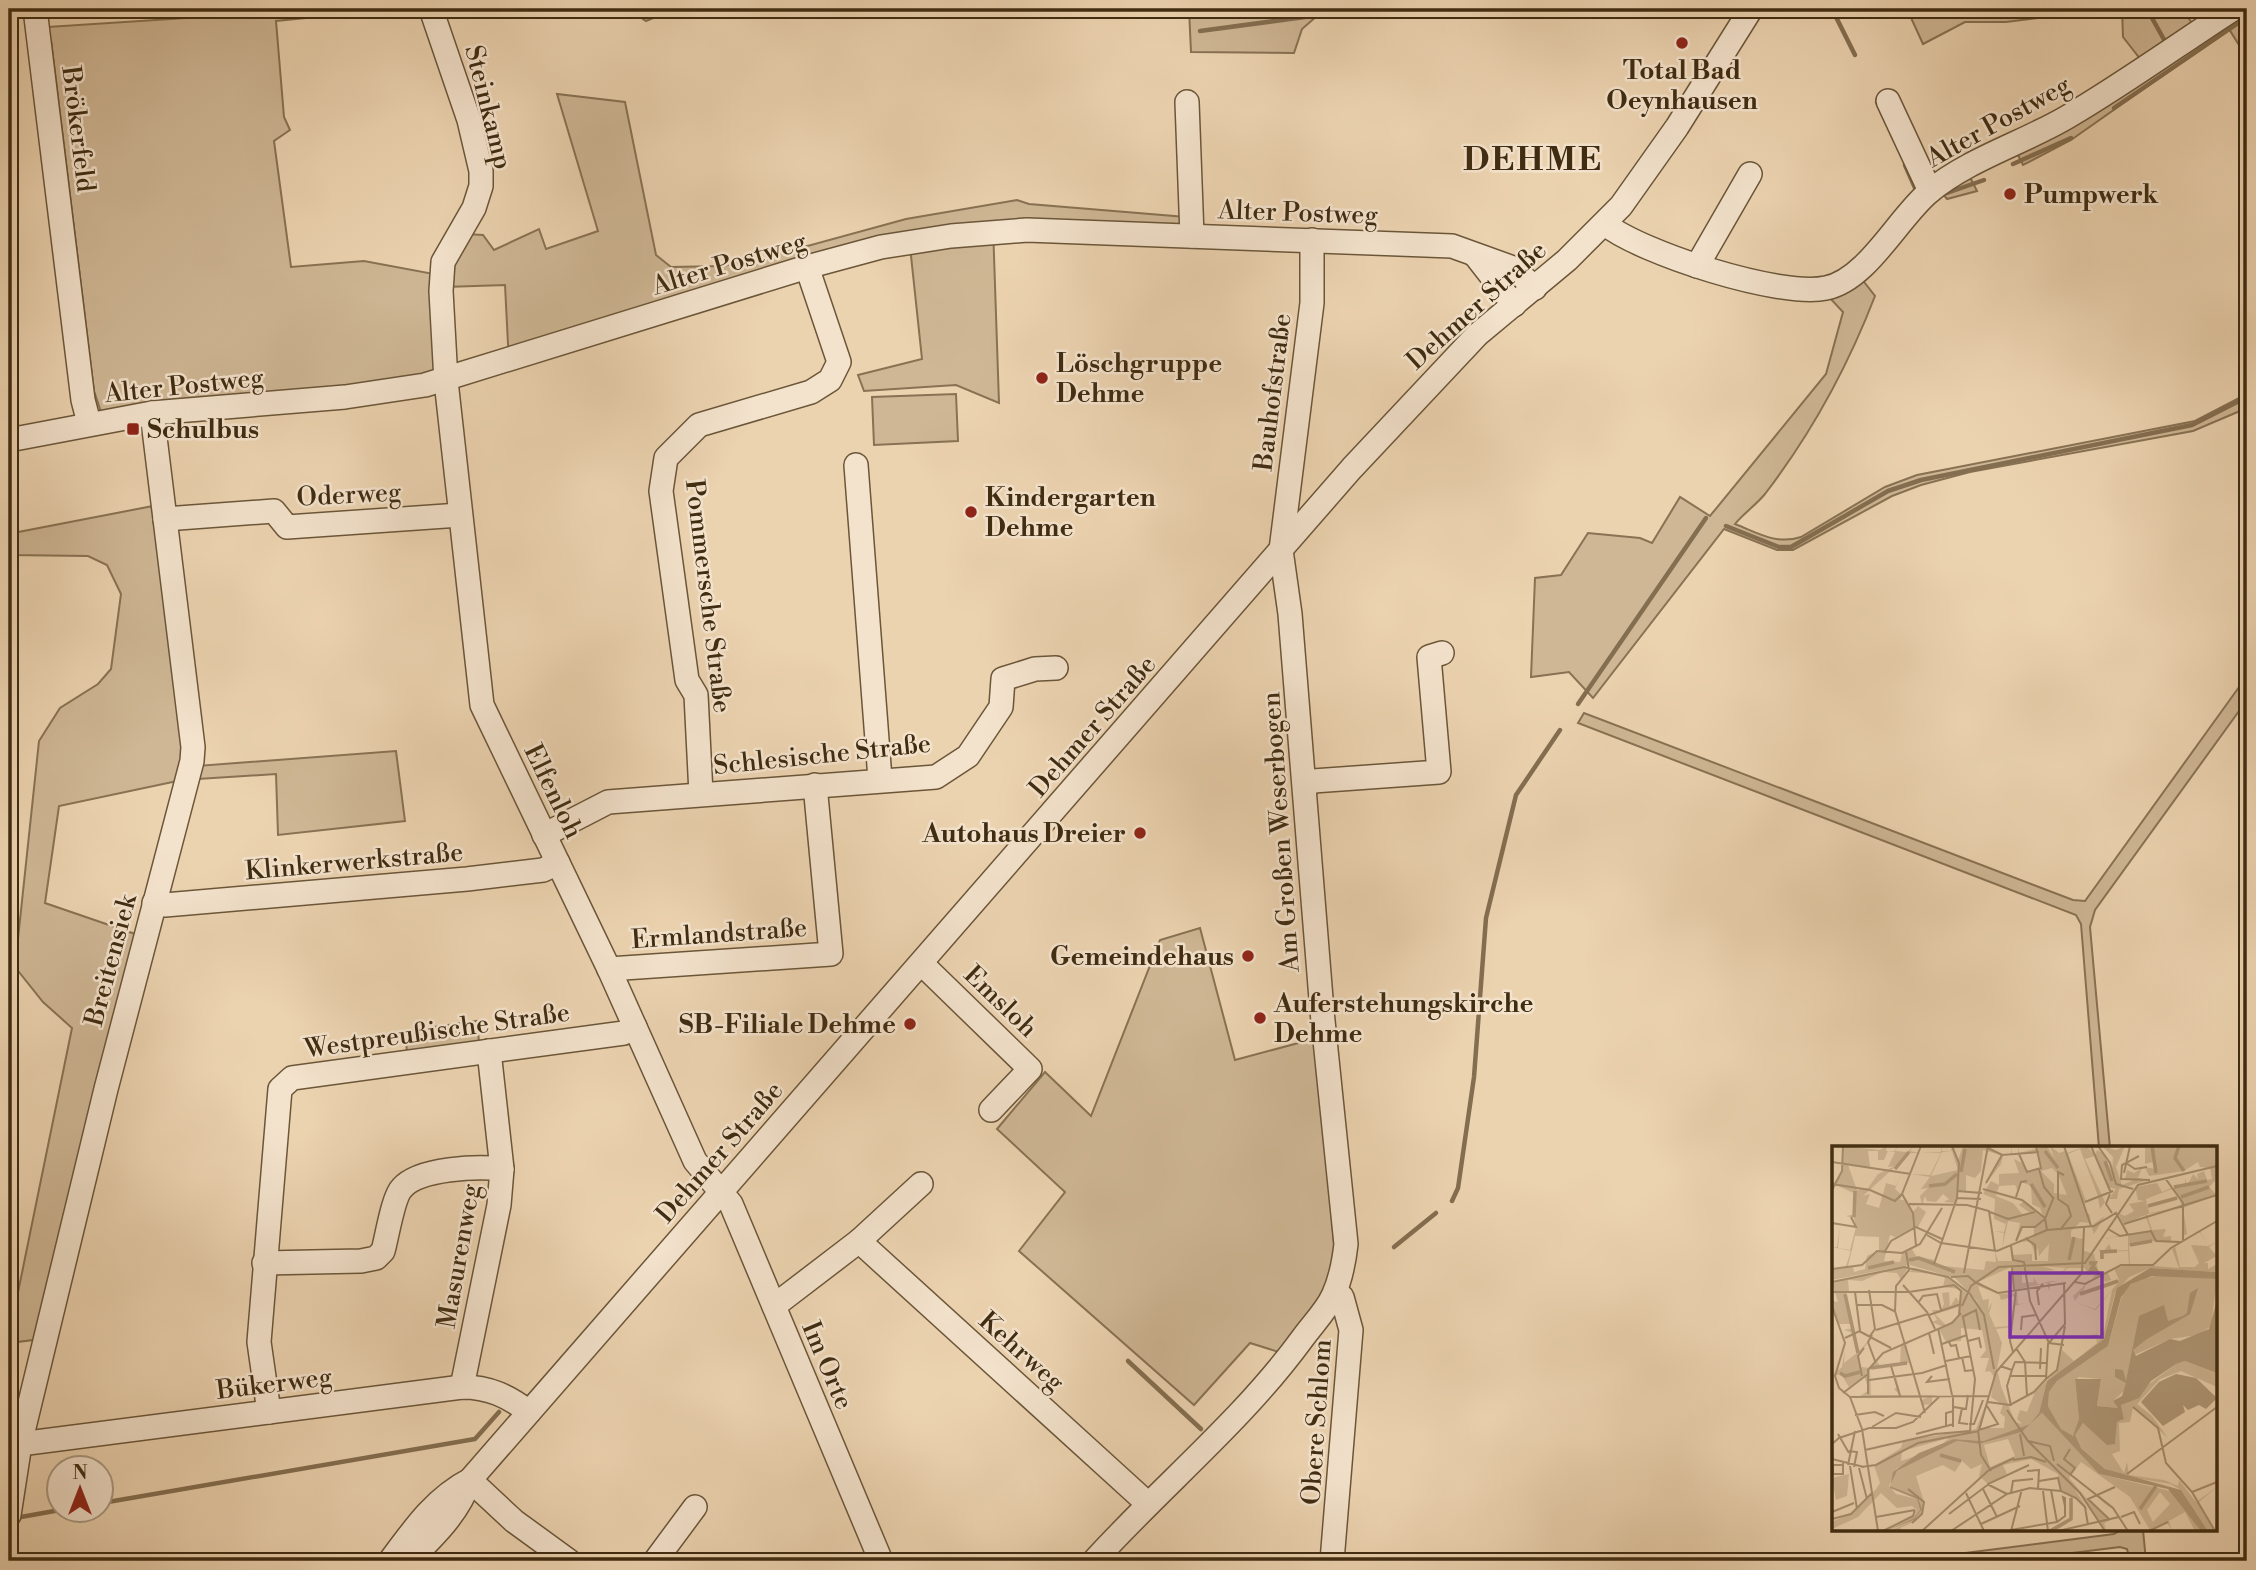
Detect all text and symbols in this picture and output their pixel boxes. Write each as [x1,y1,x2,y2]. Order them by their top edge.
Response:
marker: Total Bad Oeynhausen [1674,35,1690,51]
street label: Steinkamp [457,42,519,172]
place label: Total Bad Oeynhausen [1606,55,1758,117]
street label: Brökerfeld [54,63,102,194]
street label: Alter Postweg [1920,69,2077,175]
district label: DEHME [1463,140,1603,181]
place label: Pumpwerk [2024,179,2159,211]
marker: Pumpwerk [2002,186,2018,202]
street label: Alter Postweg [1216,194,1379,232]
street label: Alter Postweg [647,225,811,303]
street label: Dehmer Straße [1400,234,1553,377]
street label: Bauhofstraße [1247,312,1299,474]
place label: Löschgruppe Dehme [1056,348,1222,410]
street label: Alter Postweg [102,362,266,410]
marker: Löschgruppe Dehme [1034,370,1050,386]
place label: Schulbus [147,414,259,446]
marker: Schulbus [125,421,141,437]
street label: Oderweg [296,476,403,514]
street label: Pommersche Straße [678,478,738,715]
place label: Kindergarten Dehme [985,482,1156,544]
marker: Kindergarten Dehme [963,504,979,520]
street label: Dehmer Straße [1022,649,1163,804]
street label: Am Großen Weserbogen [1255,691,1307,974]
street label: Schlesische Straße [712,728,932,782]
street label: Elfenloh [517,739,590,844]
place label: Autohaus Dreier [921,818,1126,850]
marker: Autohaus Dreier [1132,825,1148,841]
street label: Klinkerwerkstraße [244,837,464,887]
street label: Breitensiek [78,890,144,1031]
street label: Ermlandstraße [630,912,808,956]
place label: Gemeindehaus [1050,941,1234,973]
marker: Gemeindehaus [1240,948,1256,964]
street label: Emsloh [957,959,1044,1044]
place label: Auferstehungskirche Dehme [1273,988,1534,1050]
street label: Westpreußische Straße [302,997,572,1066]
place label: SB-Filiale Dehme [679,1009,896,1041]
marker: Auferstehungskirche Dehme [1252,1010,1268,1026]
marker: SB-Filiale Dehme [902,1016,918,1032]
street label: Dehmer Straße [649,1075,790,1230]
inset map [1832,1146,2218,1532]
street label: Masurenweg [431,1181,488,1331]
street label: Kehrweg [972,1305,1071,1399]
street label: Im Orte [794,1317,860,1414]
street label: Obere Schlom [1295,1338,1339,1506]
street label: Bükerweg [214,1361,334,1407]
north arrow [46,1454,116,1524]
text: N [72,1461,88,1485]

